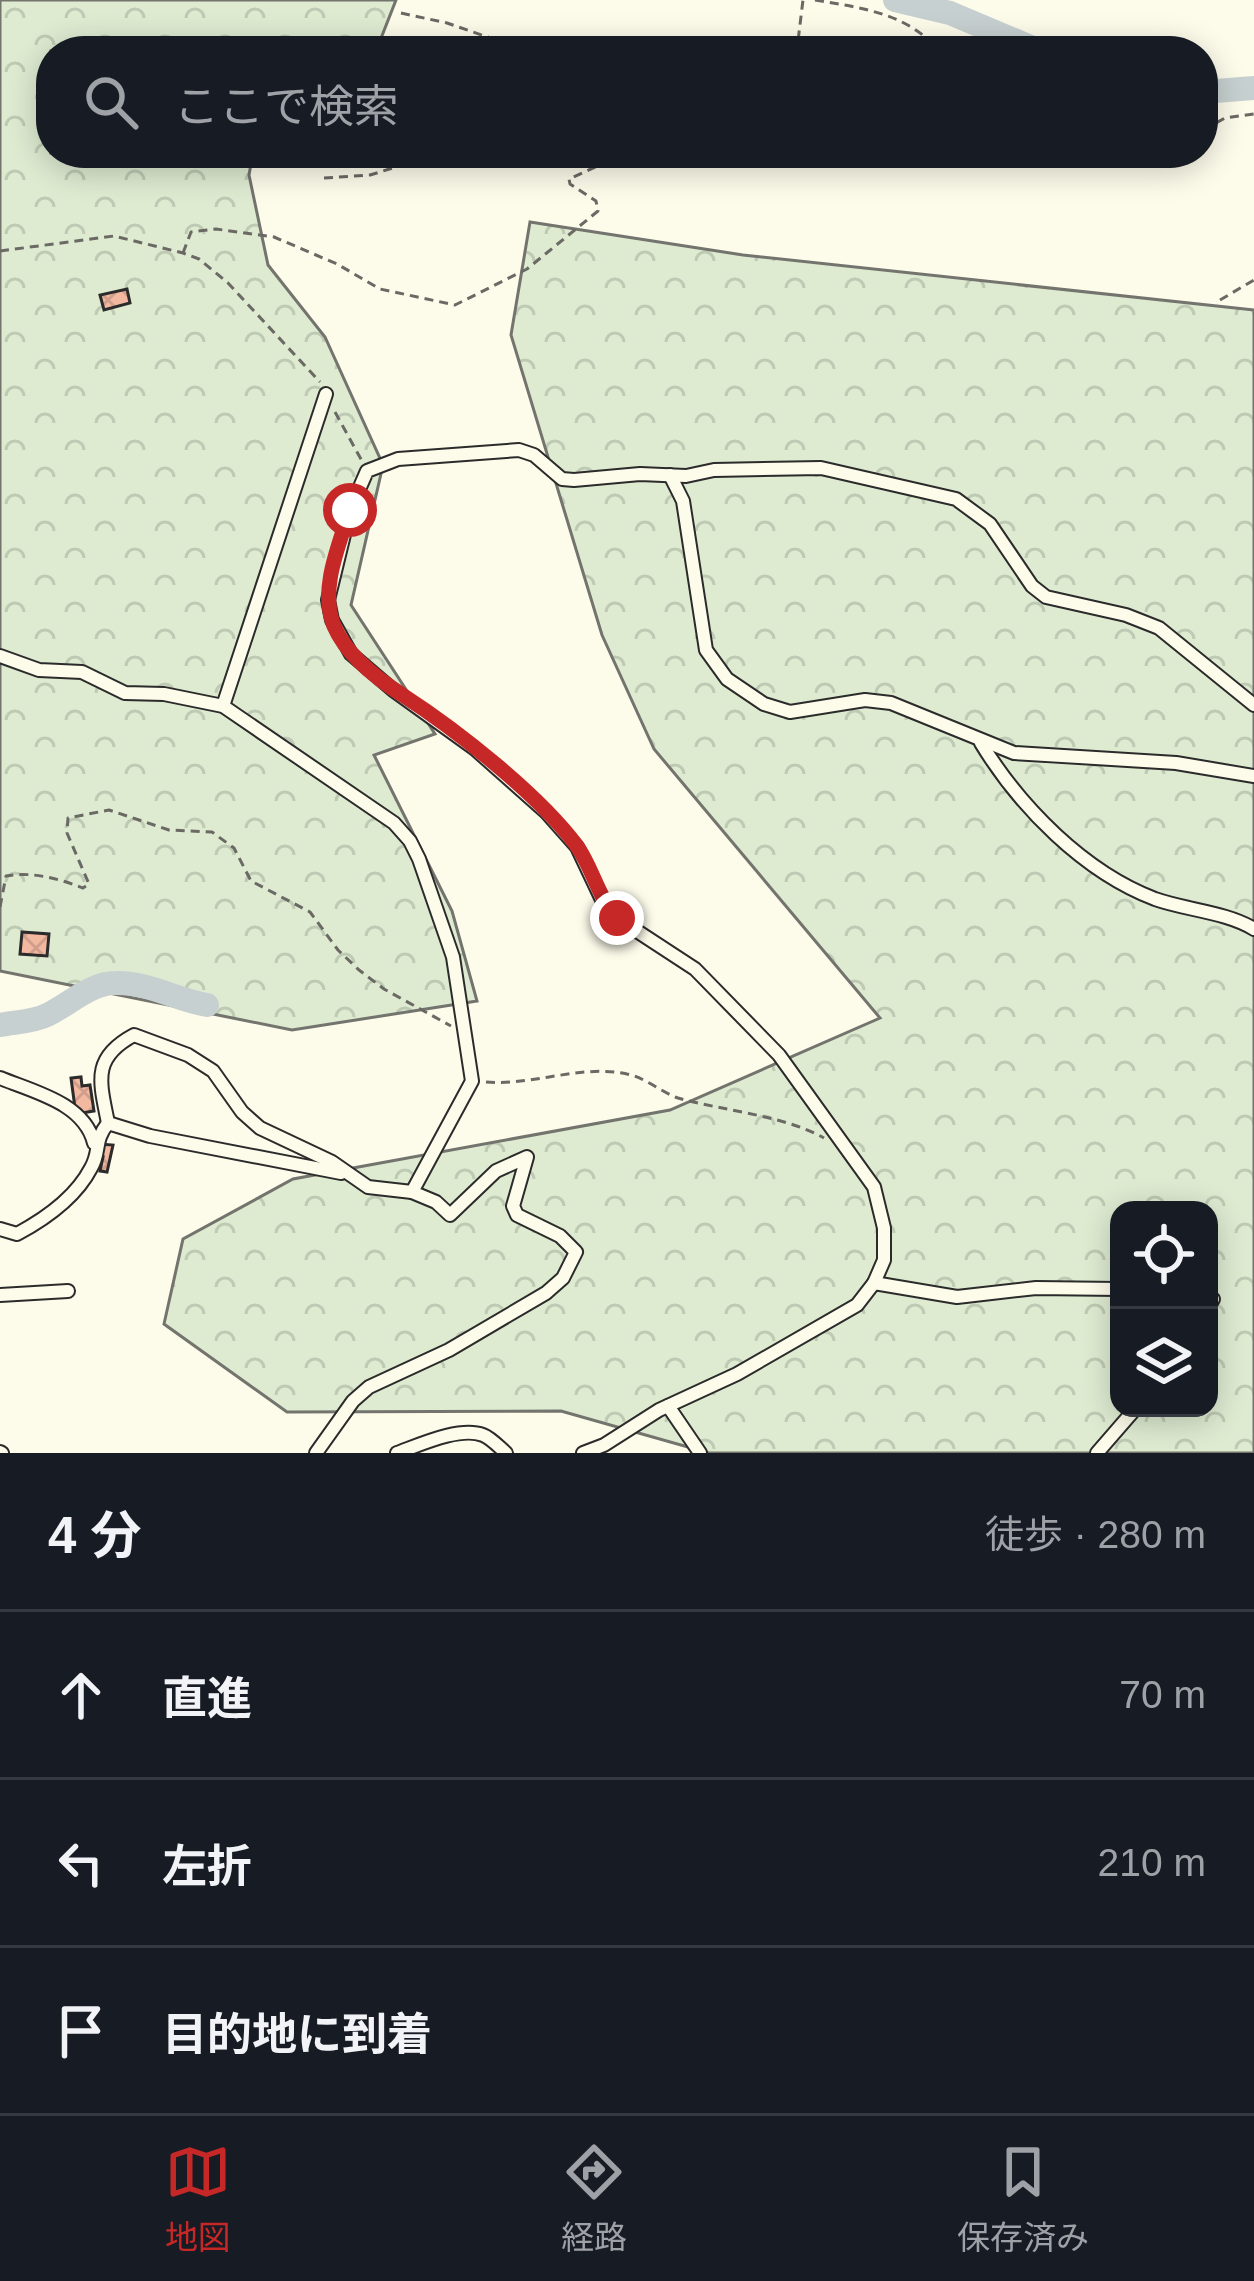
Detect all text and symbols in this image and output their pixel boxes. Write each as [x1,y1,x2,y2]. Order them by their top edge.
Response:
search box [36,36,1218,168]
icon: search [78,69,144,135]
text: ここで検索 [174,81,399,132]
route start [323,483,377,537]
route end [590,891,644,945]
map controls [1110,1201,1218,1417]
button: locate [1110,1201,1218,1309]
button: layers [1110,1309,1218,1417]
text: 4 分 [48,1507,142,1564]
text: 徒歩 · 280 m [985,1513,1206,1556]
icon: ahead [48,1662,114,1728]
text: 直進 [162,1673,252,1724]
text: 70 m [1119,1673,1206,1716]
icon: left [48,1830,114,1896]
text: 左折 [162,1841,252,1892]
text: 210 m [1098,1841,1206,1884]
icon: arrive [48,1998,114,2064]
text: 目的地に到着 [162,2009,432,2060]
tab: 地図 [165,2139,231,2259]
tab: 経路 [561,2139,627,2259]
tab: 保存済み [957,2139,1089,2259]

